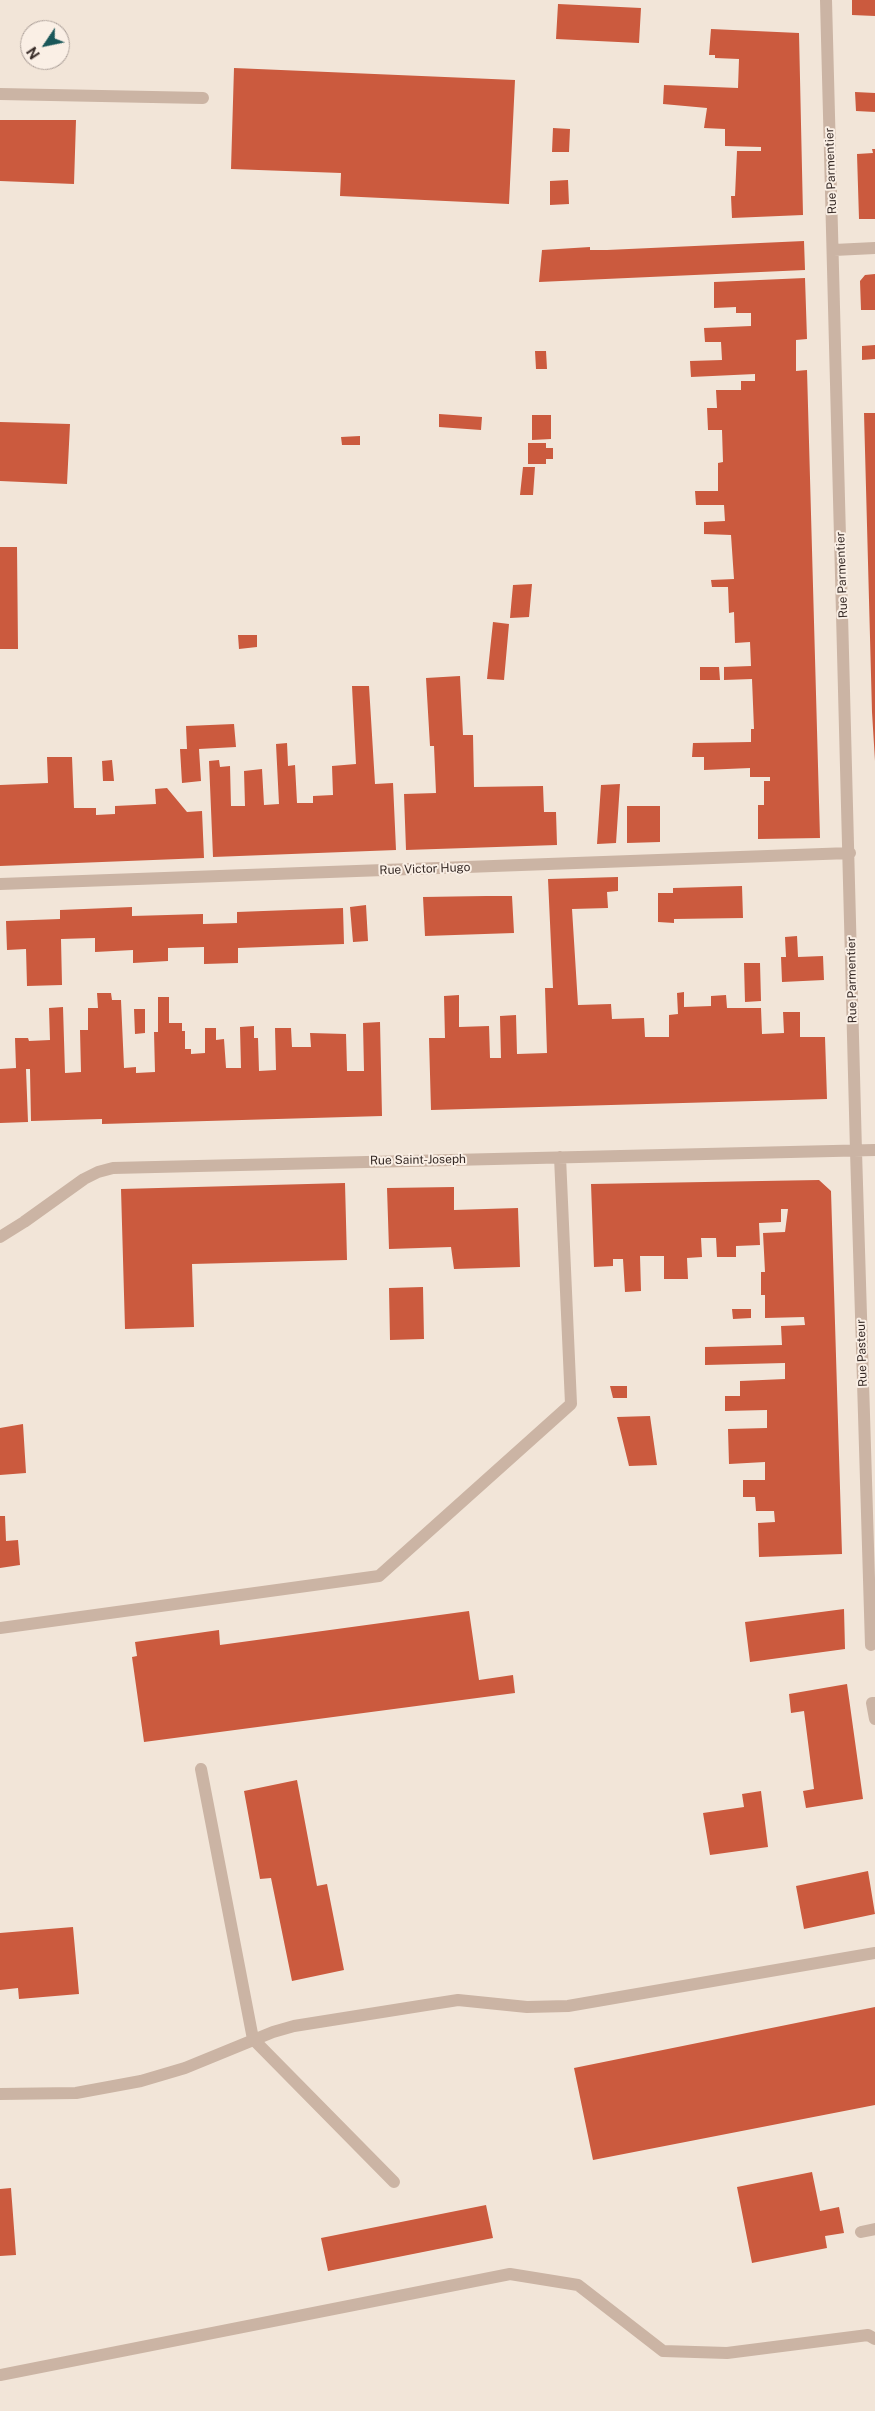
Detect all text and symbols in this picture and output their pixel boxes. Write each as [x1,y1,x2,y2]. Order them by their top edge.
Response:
north arrow [20,20,70,70]
text: N [24,44,43,62]
street label: Rue Parmentier [822,128,840,214]
street label: Rue Parmentier [833,532,851,618]
street label: Rue Victor Hugo [379,860,471,878]
street label: Rue Parmentier [844,937,860,1023]
street label: Rue Saint-Joseph [370,1152,466,1168]
street label: Rue Pasteur [854,1319,870,1387]

